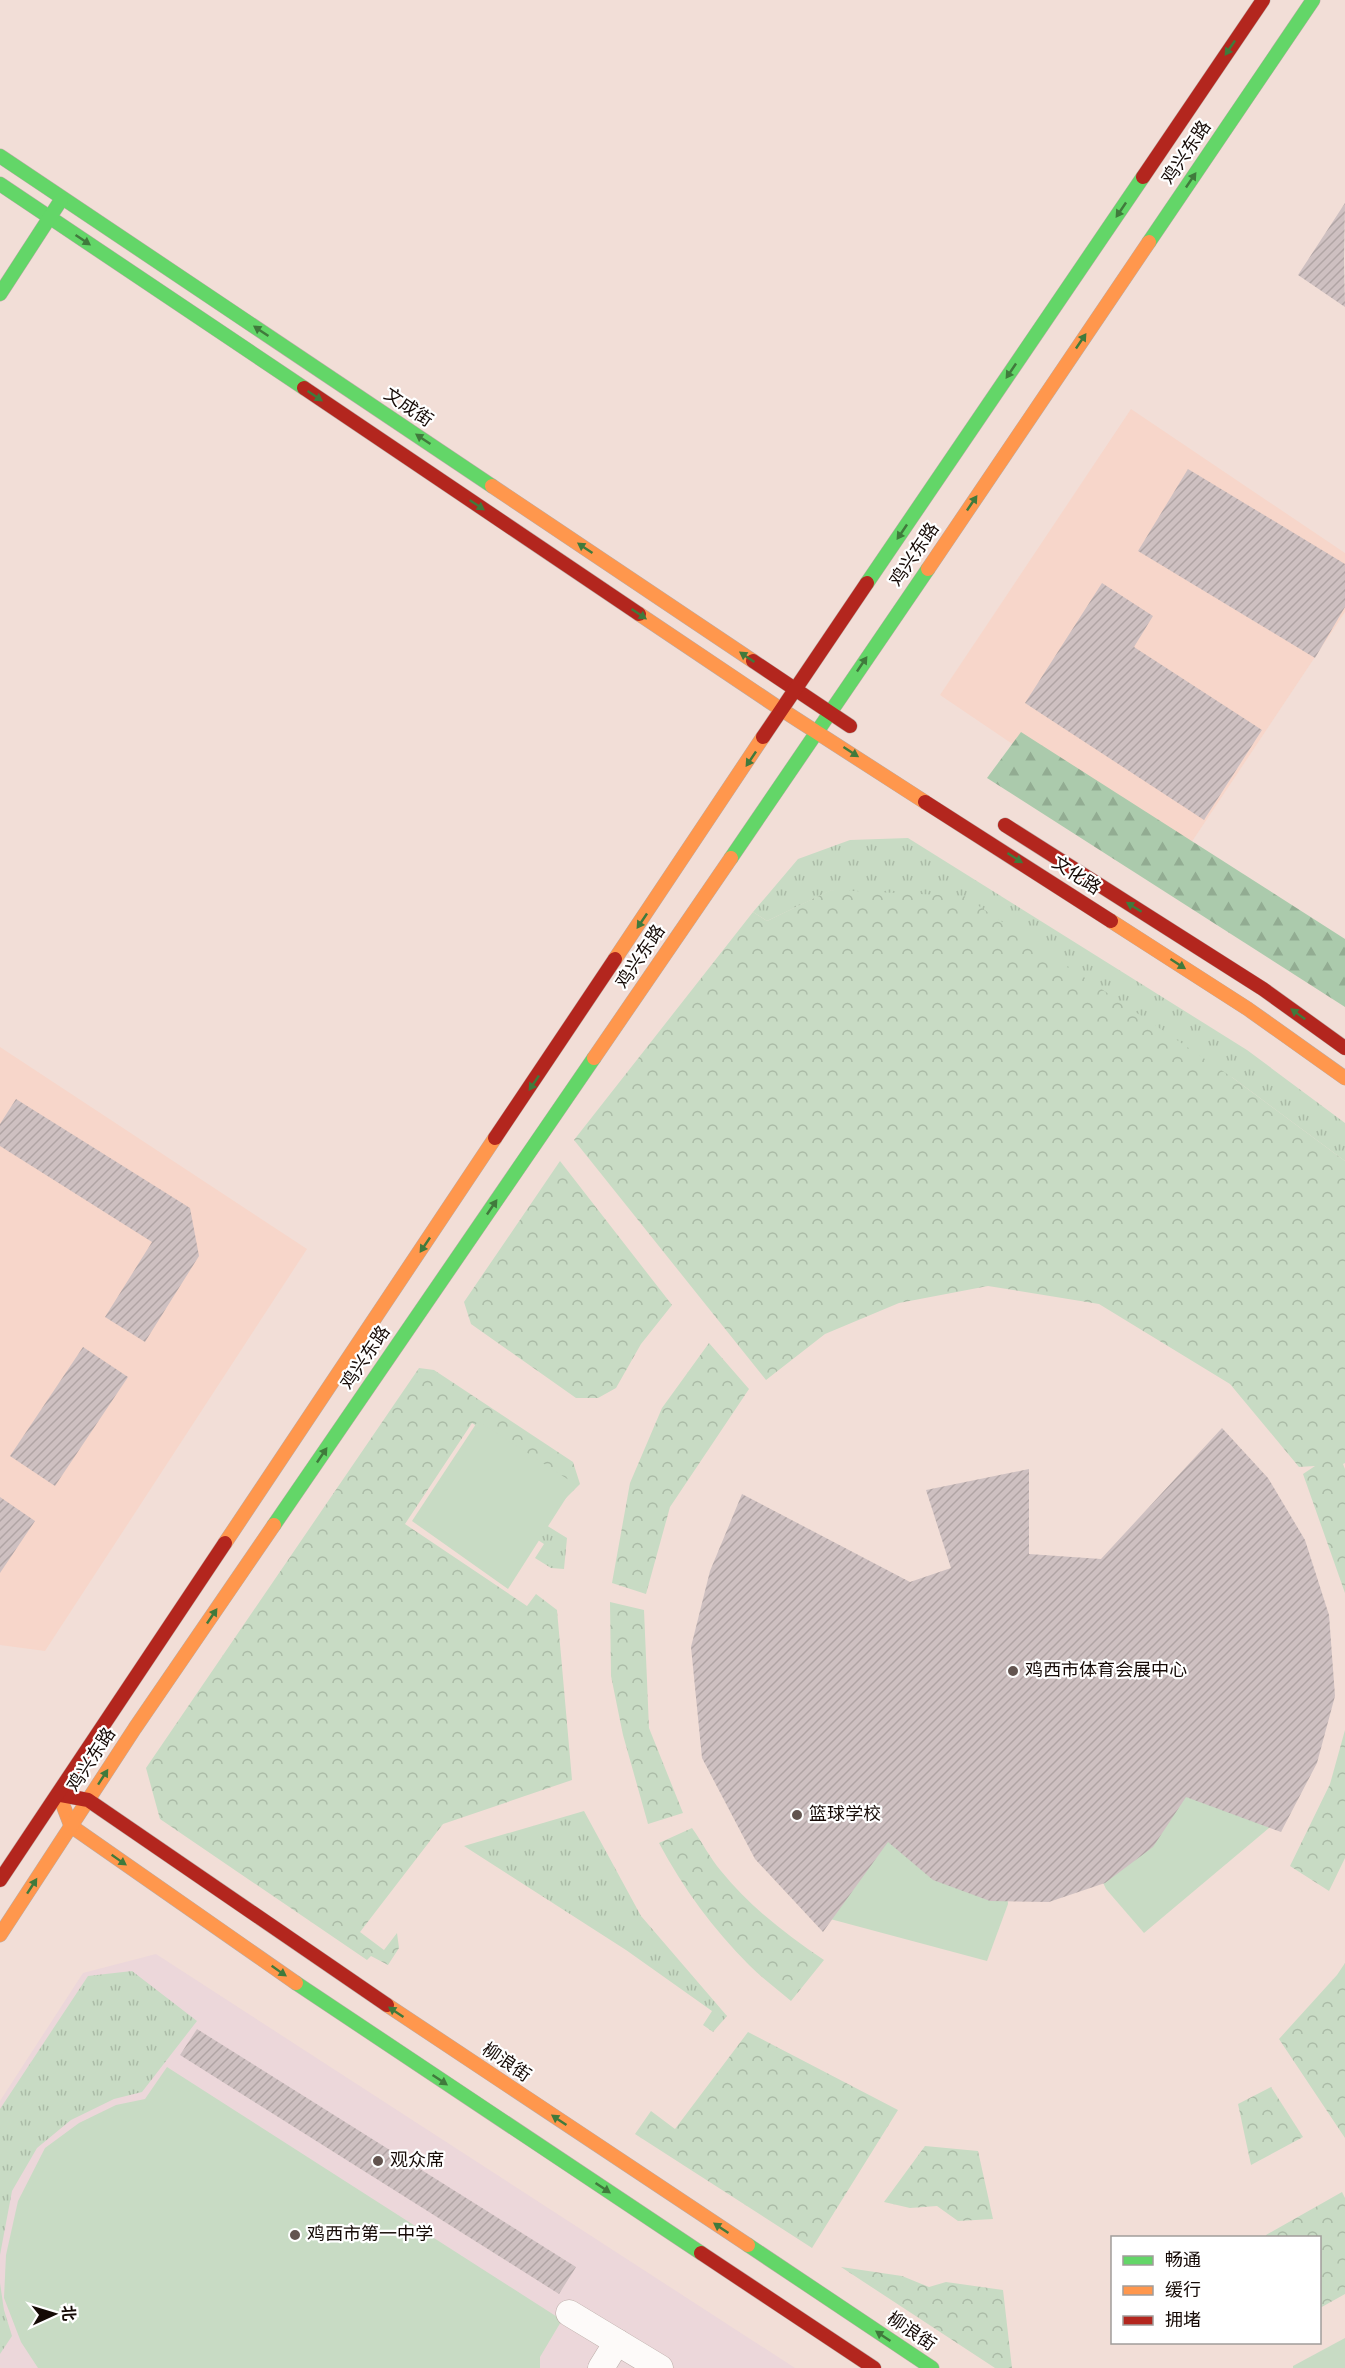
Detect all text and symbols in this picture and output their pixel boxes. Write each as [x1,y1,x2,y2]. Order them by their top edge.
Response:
one-way arrow [1225,40,1236,57]
street label: 鸡兴东路 [1158,117,1215,188]
one-way arrow [1185,172,1196,188]
one-way arrow [1115,201,1127,217]
one-way arrow [75,235,92,246]
one-way arrow [253,326,269,337]
one-way arrow [1075,334,1087,350]
one-way arrow [1006,363,1017,379]
street label: 文成街 [381,384,437,431]
one-way arrow [307,390,323,401]
one-way arrow [415,434,431,445]
one-way arrow [966,495,978,511]
one-way arrow [469,499,485,510]
street label: 鸡兴东路 [886,519,943,590]
one-way arrow [896,524,908,540]
one-way arrow [577,543,593,554]
one-way arrow [630,608,647,619]
one-way arrow [739,652,755,663]
one-way arrow [856,656,867,672]
one-way arrow [842,747,859,758]
one-way arrow [746,751,757,767]
one-way arrow [1006,852,1022,864]
street label: 文化路 [1048,852,1105,898]
one-way arrow [1126,902,1143,913]
one-way arrow [636,912,648,928]
street label: 鸡兴东路 [612,921,669,992]
one-way arrow [1170,958,1187,969]
one-way arrow [1290,1008,1306,1020]
one-way arrow [528,1074,539,1091]
one-way arrow [486,1199,497,1216]
one-way arrow [419,1236,431,1252]
street label: 鸡兴东路 [337,1322,394,1393]
one-way arrow [316,1447,328,1463]
one-way arrow [206,1607,217,1624]
place label: 鸡西市体育会展中心 [1025,1660,1187,1680]
marker: 鸡西市体育会展中心 [1006,1664,1020,1678]
street label: 鸡兴东路 [63,1724,119,1795]
one-way arrow [97,1769,108,1785]
place label: 篮球学校 [809,1804,881,1824]
marker: 篮球学校 [790,1808,804,1822]
one-way arrow [110,1854,126,1866]
one-way arrow [26,1878,37,1894]
one-way arrow [270,1965,286,1977]
one-way arrow [388,2007,404,2018]
street label: 柳浪街 [479,2039,535,2086]
one-way arrow [432,2074,448,2086]
one-way arrow [551,2114,567,2126]
place label: 观众席 [390,2150,444,2170]
marker: 观众席 [371,2154,385,2168]
one-way arrow [595,2182,611,2193]
one-way arrow [713,2223,729,2234]
place label: 鸡西市第一中学 [307,2224,433,2244]
marker: 鸡西市第一中学 [288,2228,302,2242]
legend [1111,2236,1321,2344]
text: 畅通 [1165,2250,1201,2270]
text: 缓行 [1165,2280,1201,2300]
north arrow [24,2284,84,2344]
text: 北 [59,2304,78,2322]
street label: 柳浪街 [884,2308,940,2355]
text: 拥堵 [1165,2310,1201,2330]
one-way arrow [875,2330,892,2341]

